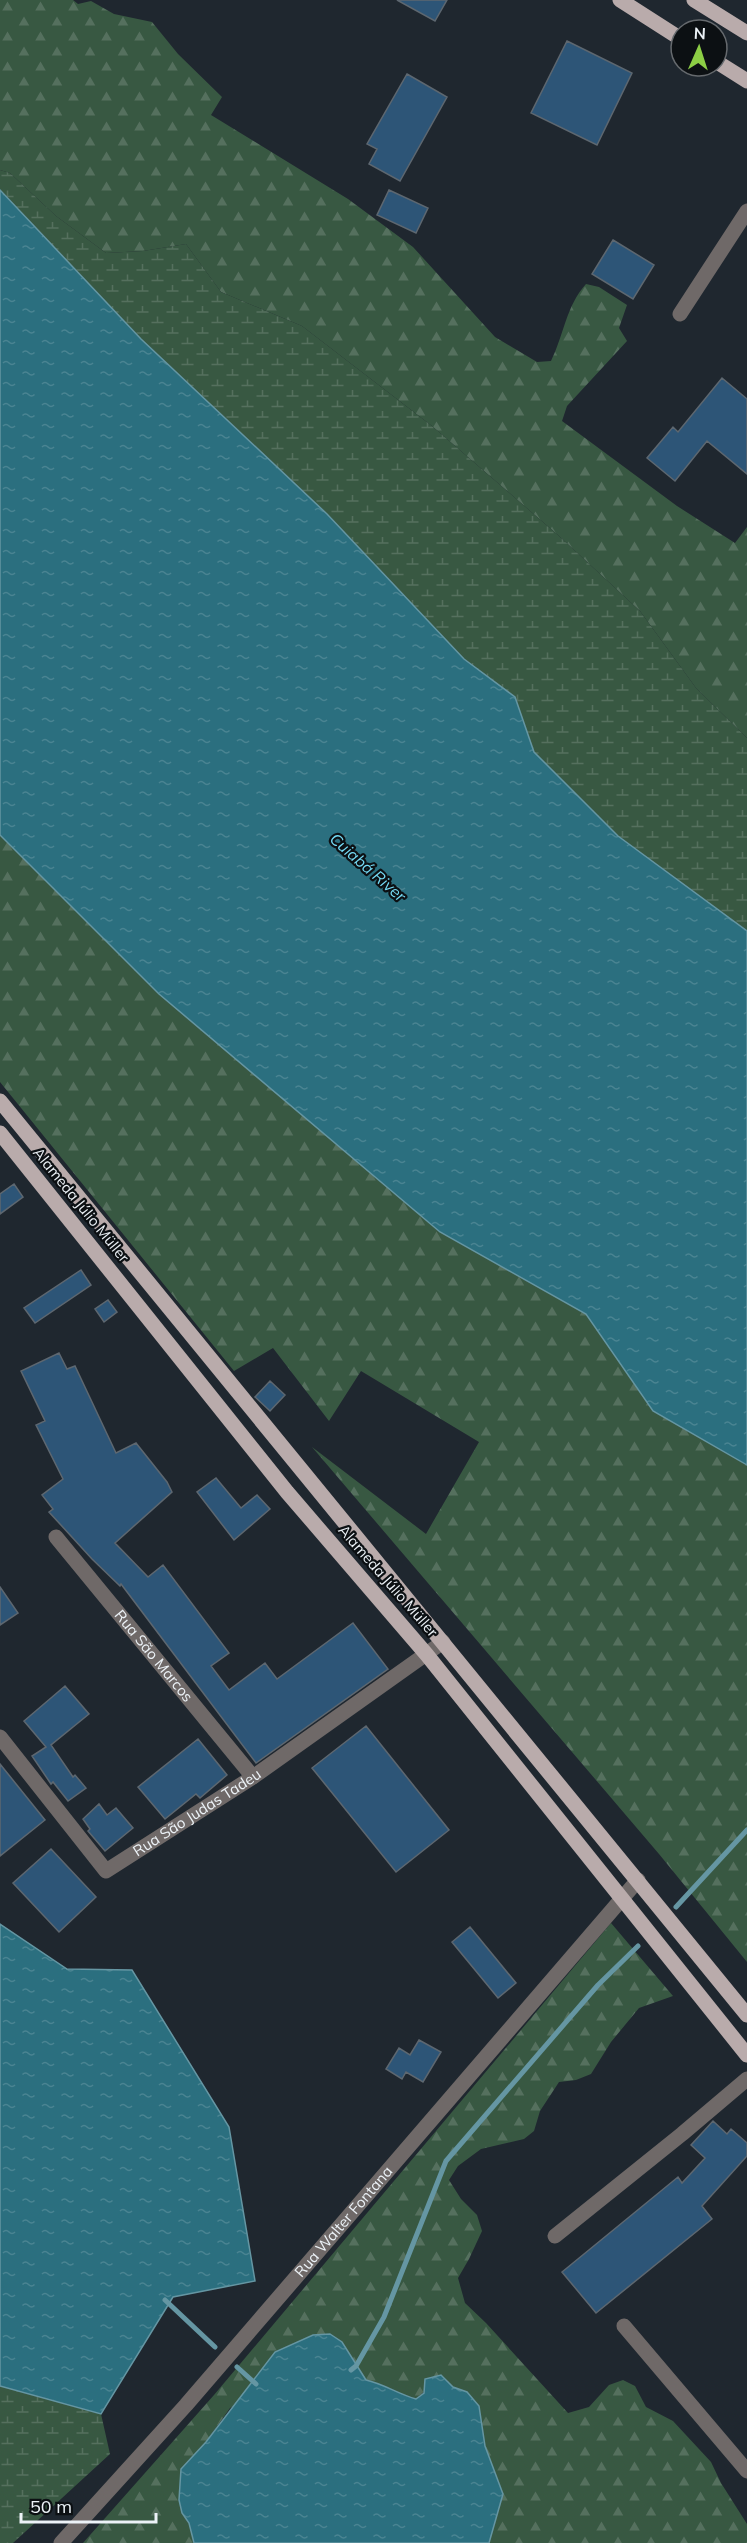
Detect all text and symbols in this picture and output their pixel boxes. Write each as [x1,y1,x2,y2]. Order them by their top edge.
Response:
north arrow [669,18,729,78]
text: N [693,23,706,43]
water label: Cuiabá River [326,828,411,906]
street label: Alameda Júlio Müller [29,1143,134,1266]
street label: Alameda Júlio Müller [335,1521,443,1641]
street label: Rua São Marcos [111,1606,197,1706]
street label: Rua São Judas Tadeu [129,1764,265,1860]
street label: Rua Walter Fontana [290,2162,397,2281]
scale bar [21,2486,156,2524]
text: 50 m [30,2495,72,2518]

